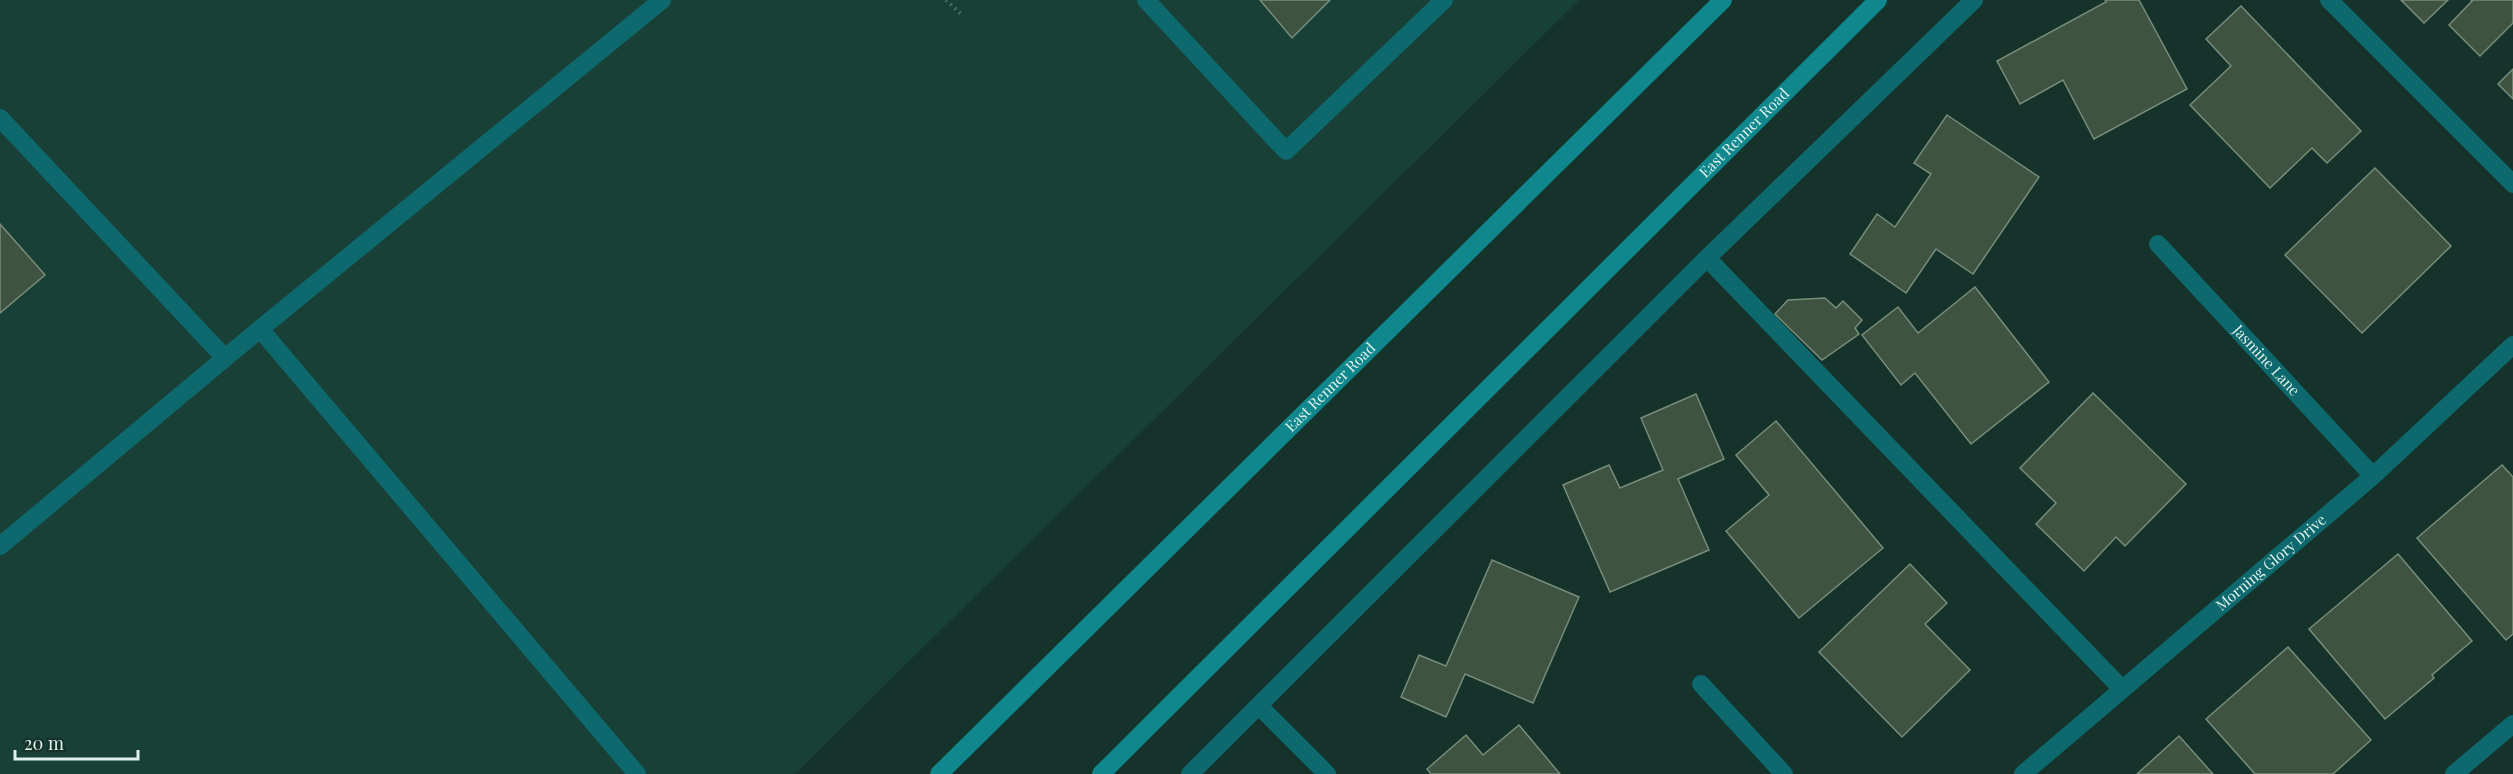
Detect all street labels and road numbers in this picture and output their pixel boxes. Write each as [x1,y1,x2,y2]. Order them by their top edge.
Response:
street label: East Renner Road [1694,83,1793,182]
street label: Jasmine Lane [2228,320,2305,400]
street label: East Renner Road [1280,338,1379,436]
street label: Morning Glory Drive [2211,509,2330,615]

